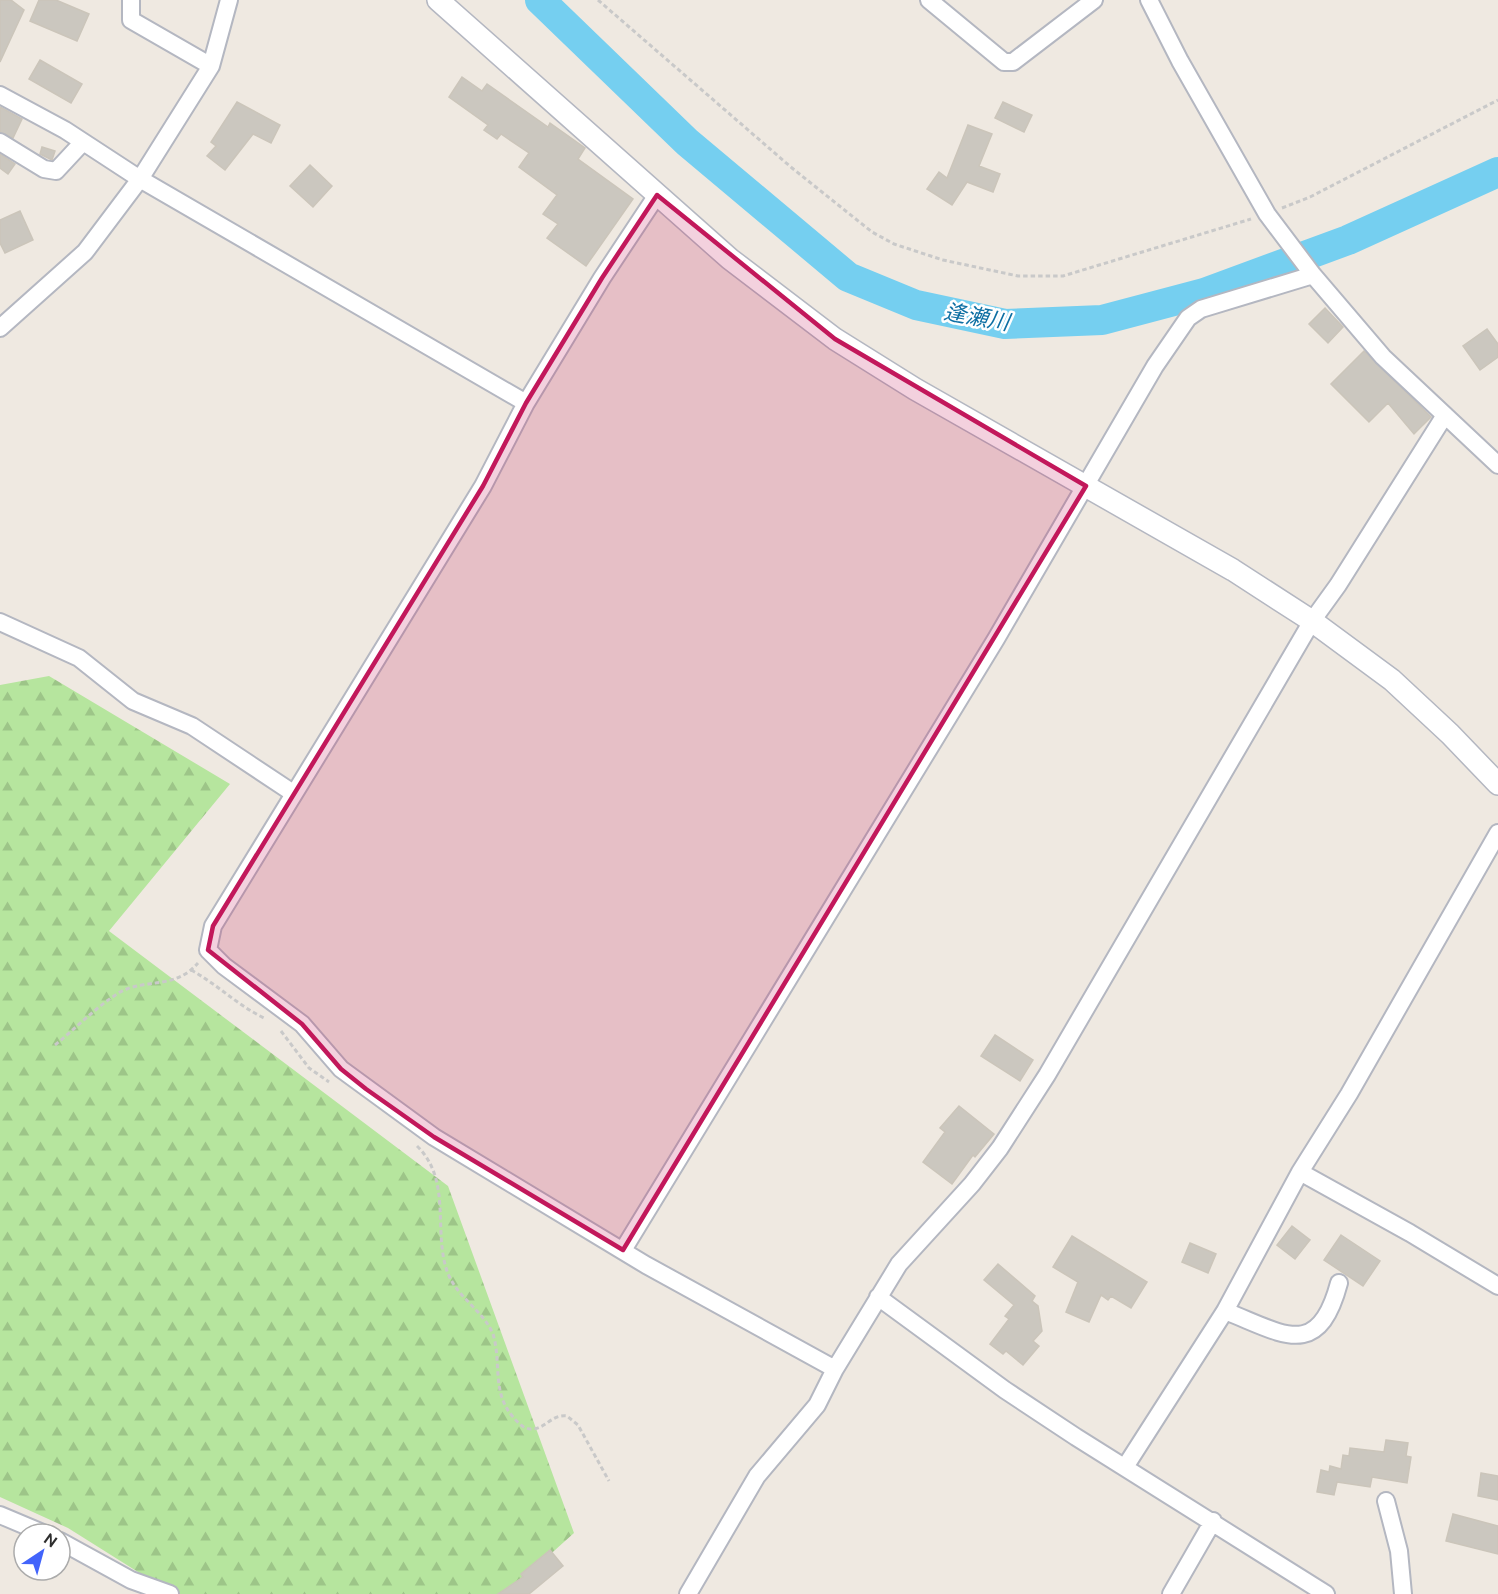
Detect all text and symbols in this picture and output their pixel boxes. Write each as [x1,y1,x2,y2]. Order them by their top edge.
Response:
water label: 逢瀬川 [942,298,1014,334]
north arrow [12,1522,72,1582]
text: N [41,1529,61,1551]

